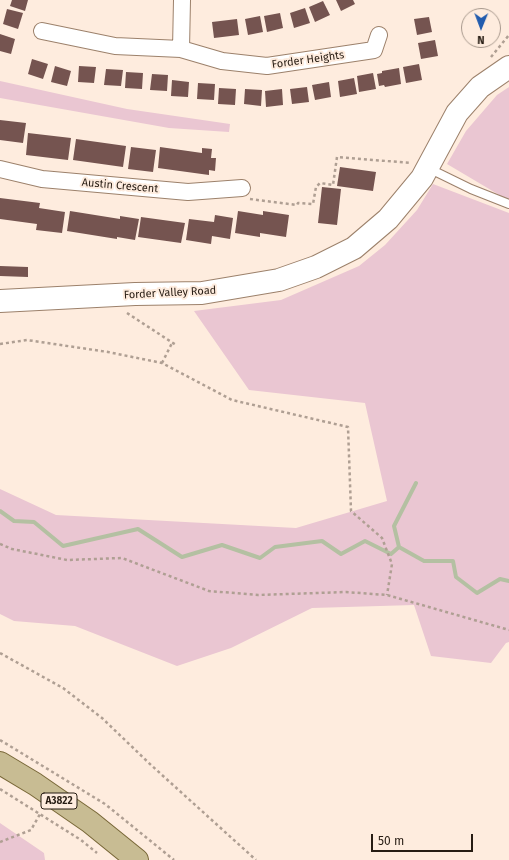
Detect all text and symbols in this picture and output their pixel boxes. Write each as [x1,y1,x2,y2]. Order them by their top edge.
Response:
north arrow [461,8,501,48]
text: N [477,33,485,46]
street label: Forder Heights [271,48,345,72]
street label: Austin Crescent [81,176,159,196]
street label: Forder Valley Road [123,284,217,302]
road number: A3822 [41,793,77,809]
scale bar [373,826,475,852]
text: 50 m [378,834,404,848]

